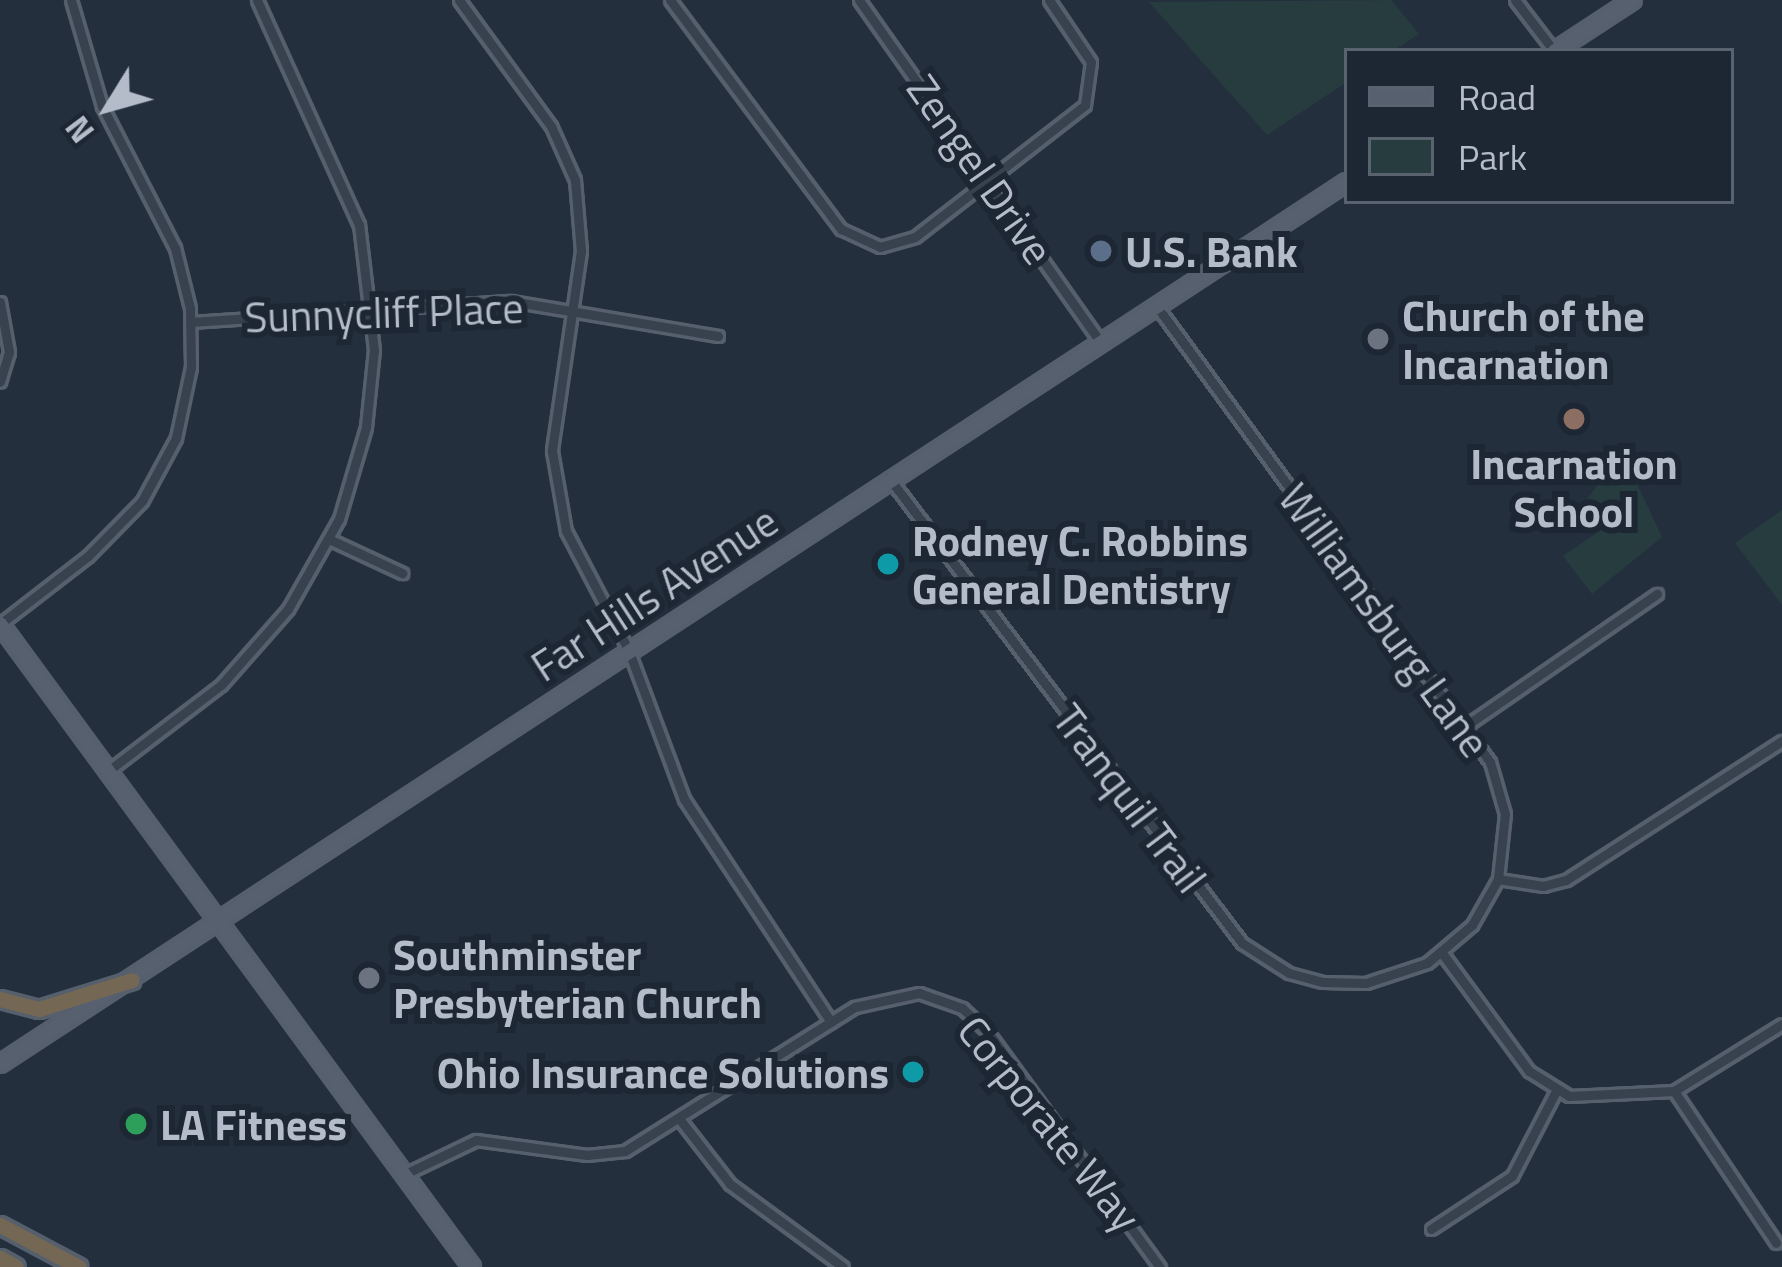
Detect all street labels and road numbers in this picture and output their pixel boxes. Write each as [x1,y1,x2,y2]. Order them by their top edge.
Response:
street label: Zengel Drive [897,65,1065,273]
street label: Sunnycliff Place [244,282,524,342]
street label: Williamsburg Lane [1269,474,1501,766]
street label: Far Hills Avenue [522,495,786,691]
street label: Tranquil Trail [1043,694,1217,902]
street label: Corporate Way [948,1005,1152,1241]

